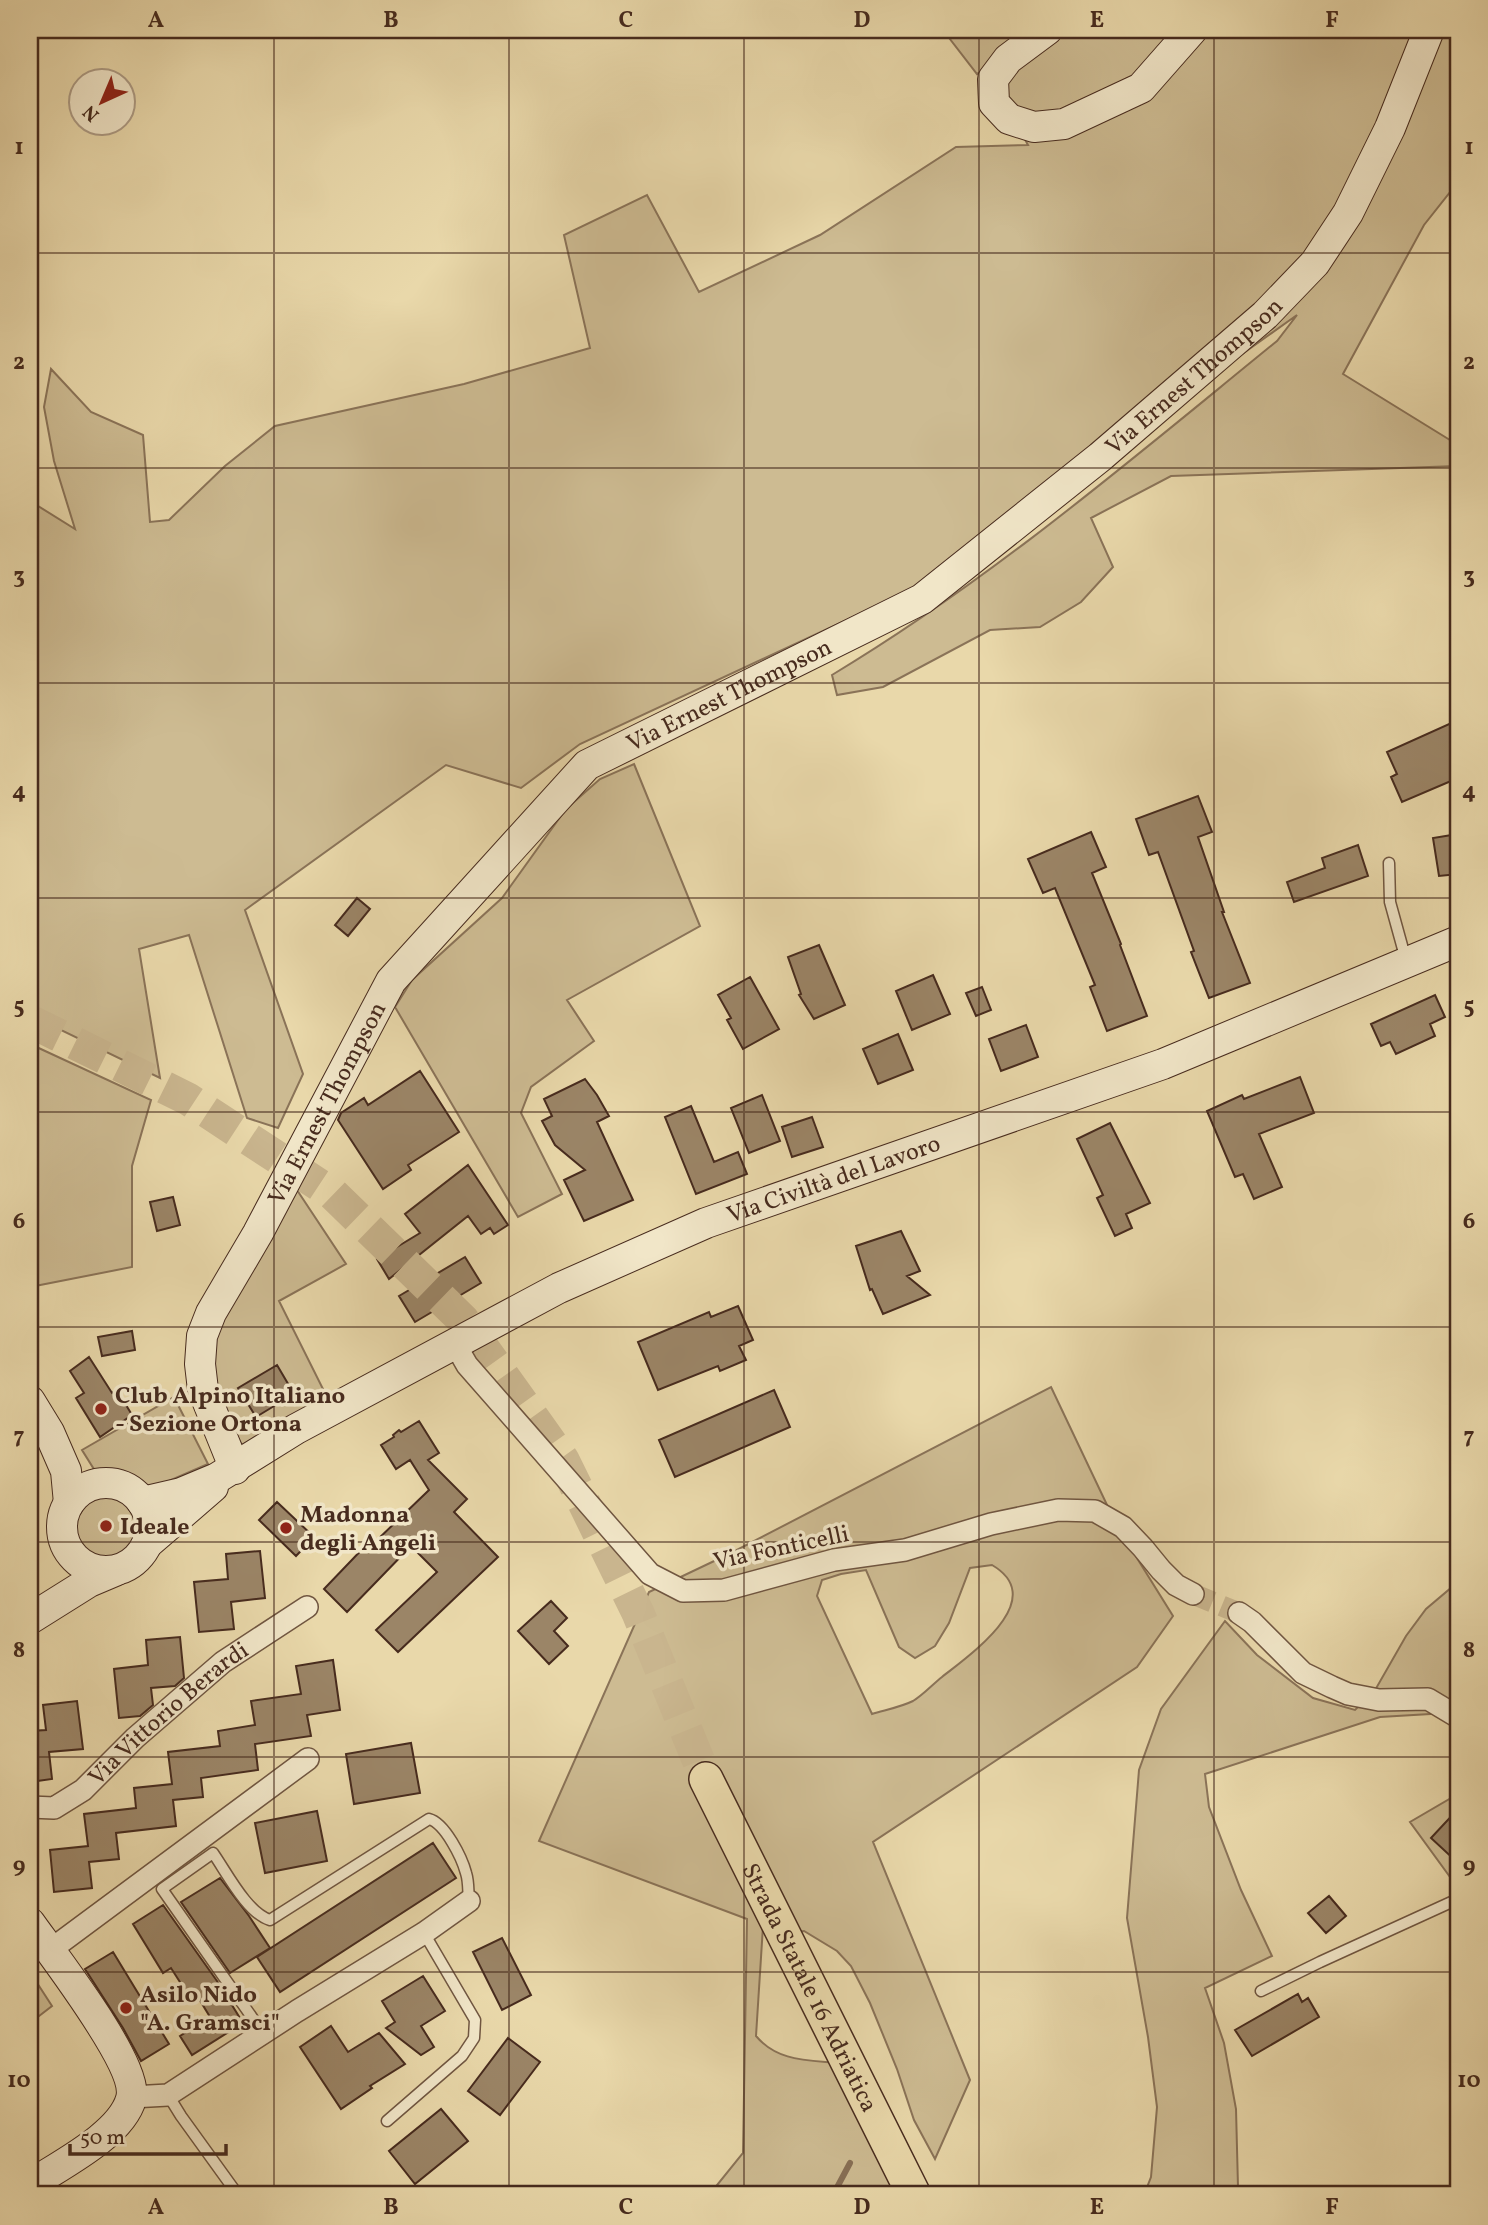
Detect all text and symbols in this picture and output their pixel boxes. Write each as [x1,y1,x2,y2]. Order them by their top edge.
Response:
text: A [148,5,164,37]
text: B [383,5,399,37]
text: C [619,5,633,37]
text: D [854,5,871,37]
text: E [1090,5,1104,37]
text: F [1325,5,1339,37]
north arrow [66,66,136,136]
text: N [77,99,106,127]
text: 1 [14,132,24,164]
text: 1 [1464,132,1474,164]
street label: Via Ernest Thompson [1099,291,1292,464]
text: 2 [13,347,25,379]
text: 2 [1463,347,1475,379]
text: 3 [13,561,25,593]
text: 3 [1463,561,1475,593]
street label: Via Ernest Thompson [621,631,838,762]
text: 4 [12,776,26,808]
text: 4 [1462,776,1476,808]
text: 5 [13,991,25,1023]
text: 5 [1463,991,1475,1023]
street label: Via Ernest Thompson [261,996,396,1211]
street label: Via Civiltà del Lavoro [723,1128,945,1233]
text: 6 [13,1206,25,1238]
text: 6 [1463,1206,1475,1238]
place label: Club Alpino Italiano - Sezione Ortona [115,1380,345,1442]
marker: Club Alpino Italiano - Sezione Ortona [93,1401,109,1417]
text: 7 [14,1421,25,1453]
text: 7 [1464,1421,1475,1453]
place label: Madonna degli Angeli [300,1499,436,1561]
place label: Ideale [120,1511,190,1545]
marker: Ideale [98,1518,114,1534]
street label: Via Fonticelli [710,1518,852,1580]
marker: Madonna degli Angeli [278,1520,294,1536]
text: 8 [13,1635,25,1667]
street label: Via Vittorio Berardi [81,1635,256,1794]
text: 8 [1463,1635,1475,1667]
text: 9 [13,1850,25,1882]
text: 9 [1463,1850,1475,1882]
street label: Strada Statale 16 Adriatica [732,1858,885,2119]
place label: Asilo Nido "A. Gramsci" [140,1979,280,2041]
marker: Asilo Nido "A. Gramsci" [118,2000,134,2016]
text: 10 [7,2065,31,2097]
text: 10 [1457,2065,1481,2097]
scale bar [70,2113,226,2157]
text: 50 m [80,2124,125,2153]
text: A [148,2192,164,2224]
text: B [383,2192,399,2224]
text: C [619,2192,633,2224]
text: D [854,2192,871,2224]
text: E [1090,2192,1104,2224]
text: F [1325,2192,1339,2224]

